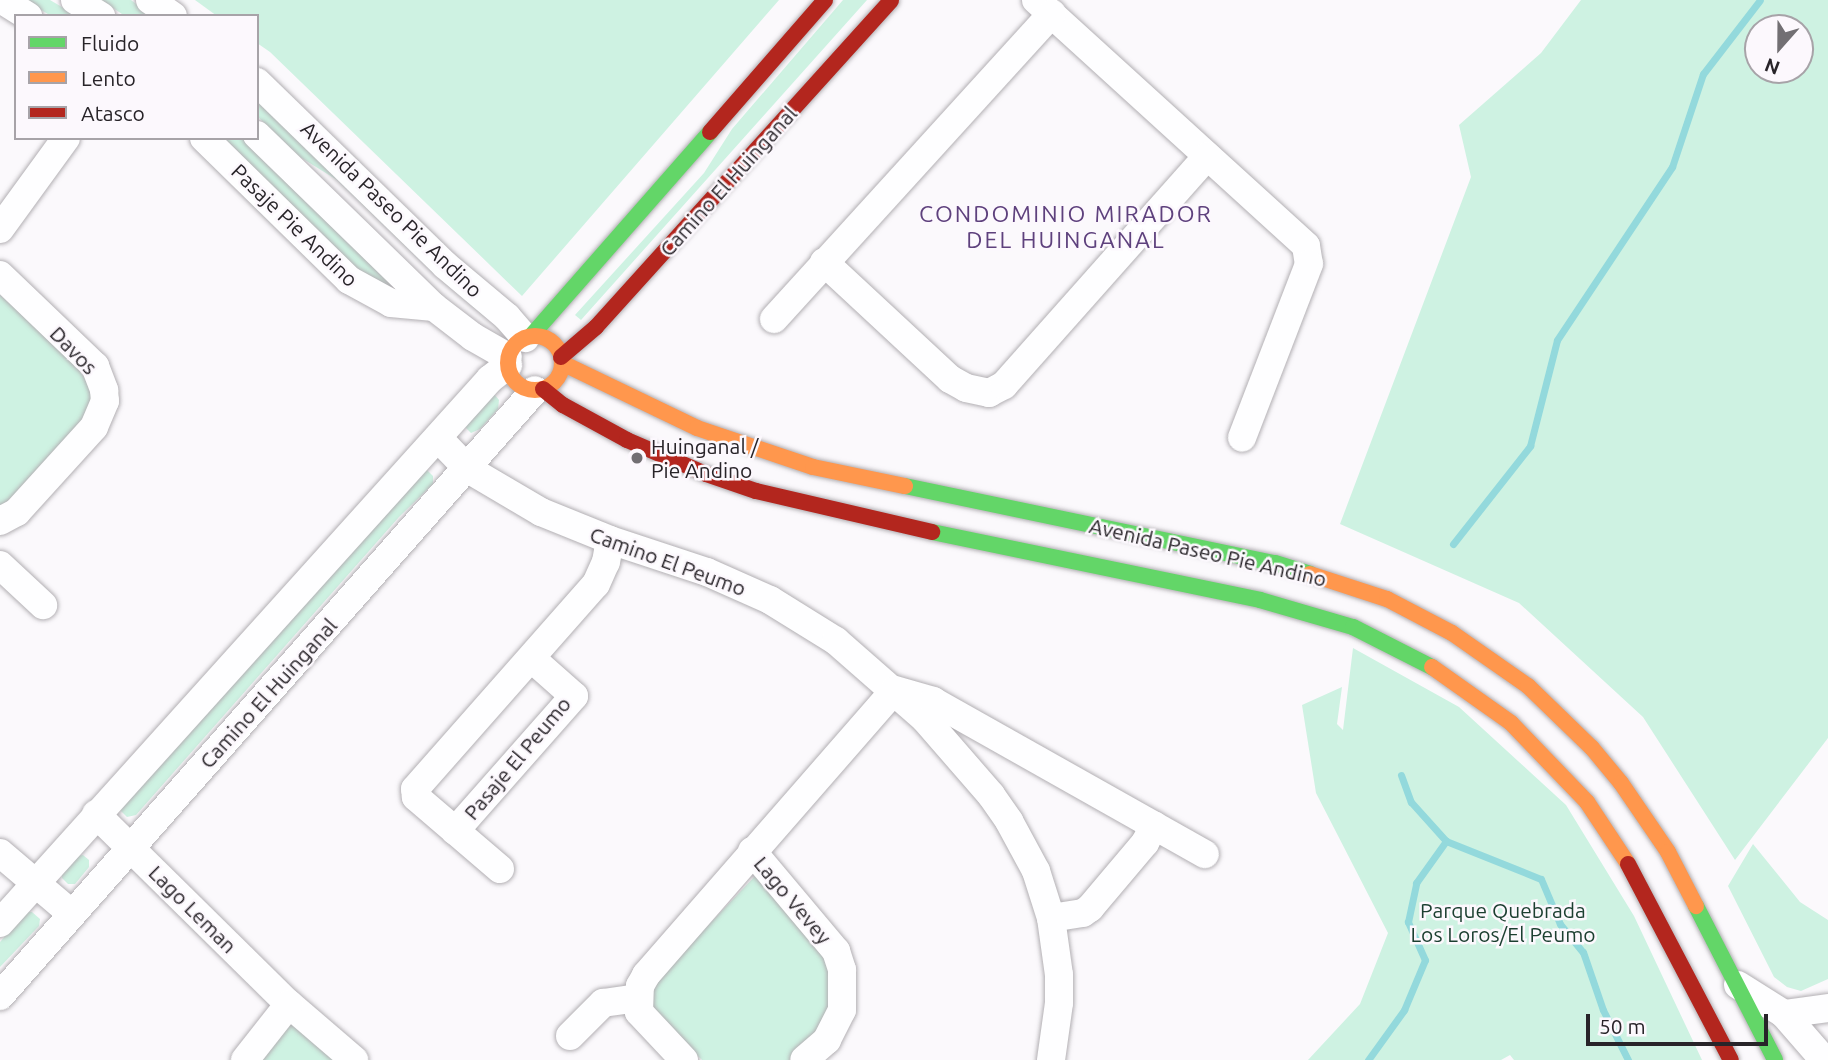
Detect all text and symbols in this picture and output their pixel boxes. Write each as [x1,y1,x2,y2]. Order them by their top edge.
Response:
legend [14,14,259,140]
north arrow [1744,14,1814,84]
text: Fluido [81,31,139,55]
text: N [1762,54,1783,80]
text: Lento [81,66,136,90]
text: Atasco [81,101,145,125]
street label: Camino El Huinganal [654,101,802,261]
street label: Avenida Paseo Pie Andino [296,116,488,302]
street label: Pasaje Pie Andino [227,158,363,292]
district label: CONDOMINIO MIRADOR DEL HUINGANAL [921,200,1211,254]
street label: Davos [45,321,103,379]
place label: Huinganal / Pie Andino [651,433,758,483]
marker: Huinganal / Pie Andino [629,450,645,466]
street label: Avenida Paseo Pie Andino [1087,512,1329,592]
street label: Camino El Peumo [587,521,749,601]
street label: Camino El Huinganal [194,613,342,773]
street label: Pasaje El Peumo [458,691,576,825]
street label: Lago Vevey [749,851,837,949]
street label: Lago Leman [144,860,242,958]
park label: Parque Quebrada Los Loros/El Peumo [1410,897,1596,947]
scale bar [1590,1000,1772,1044]
text: 50 m [1599,1014,1646,1038]

